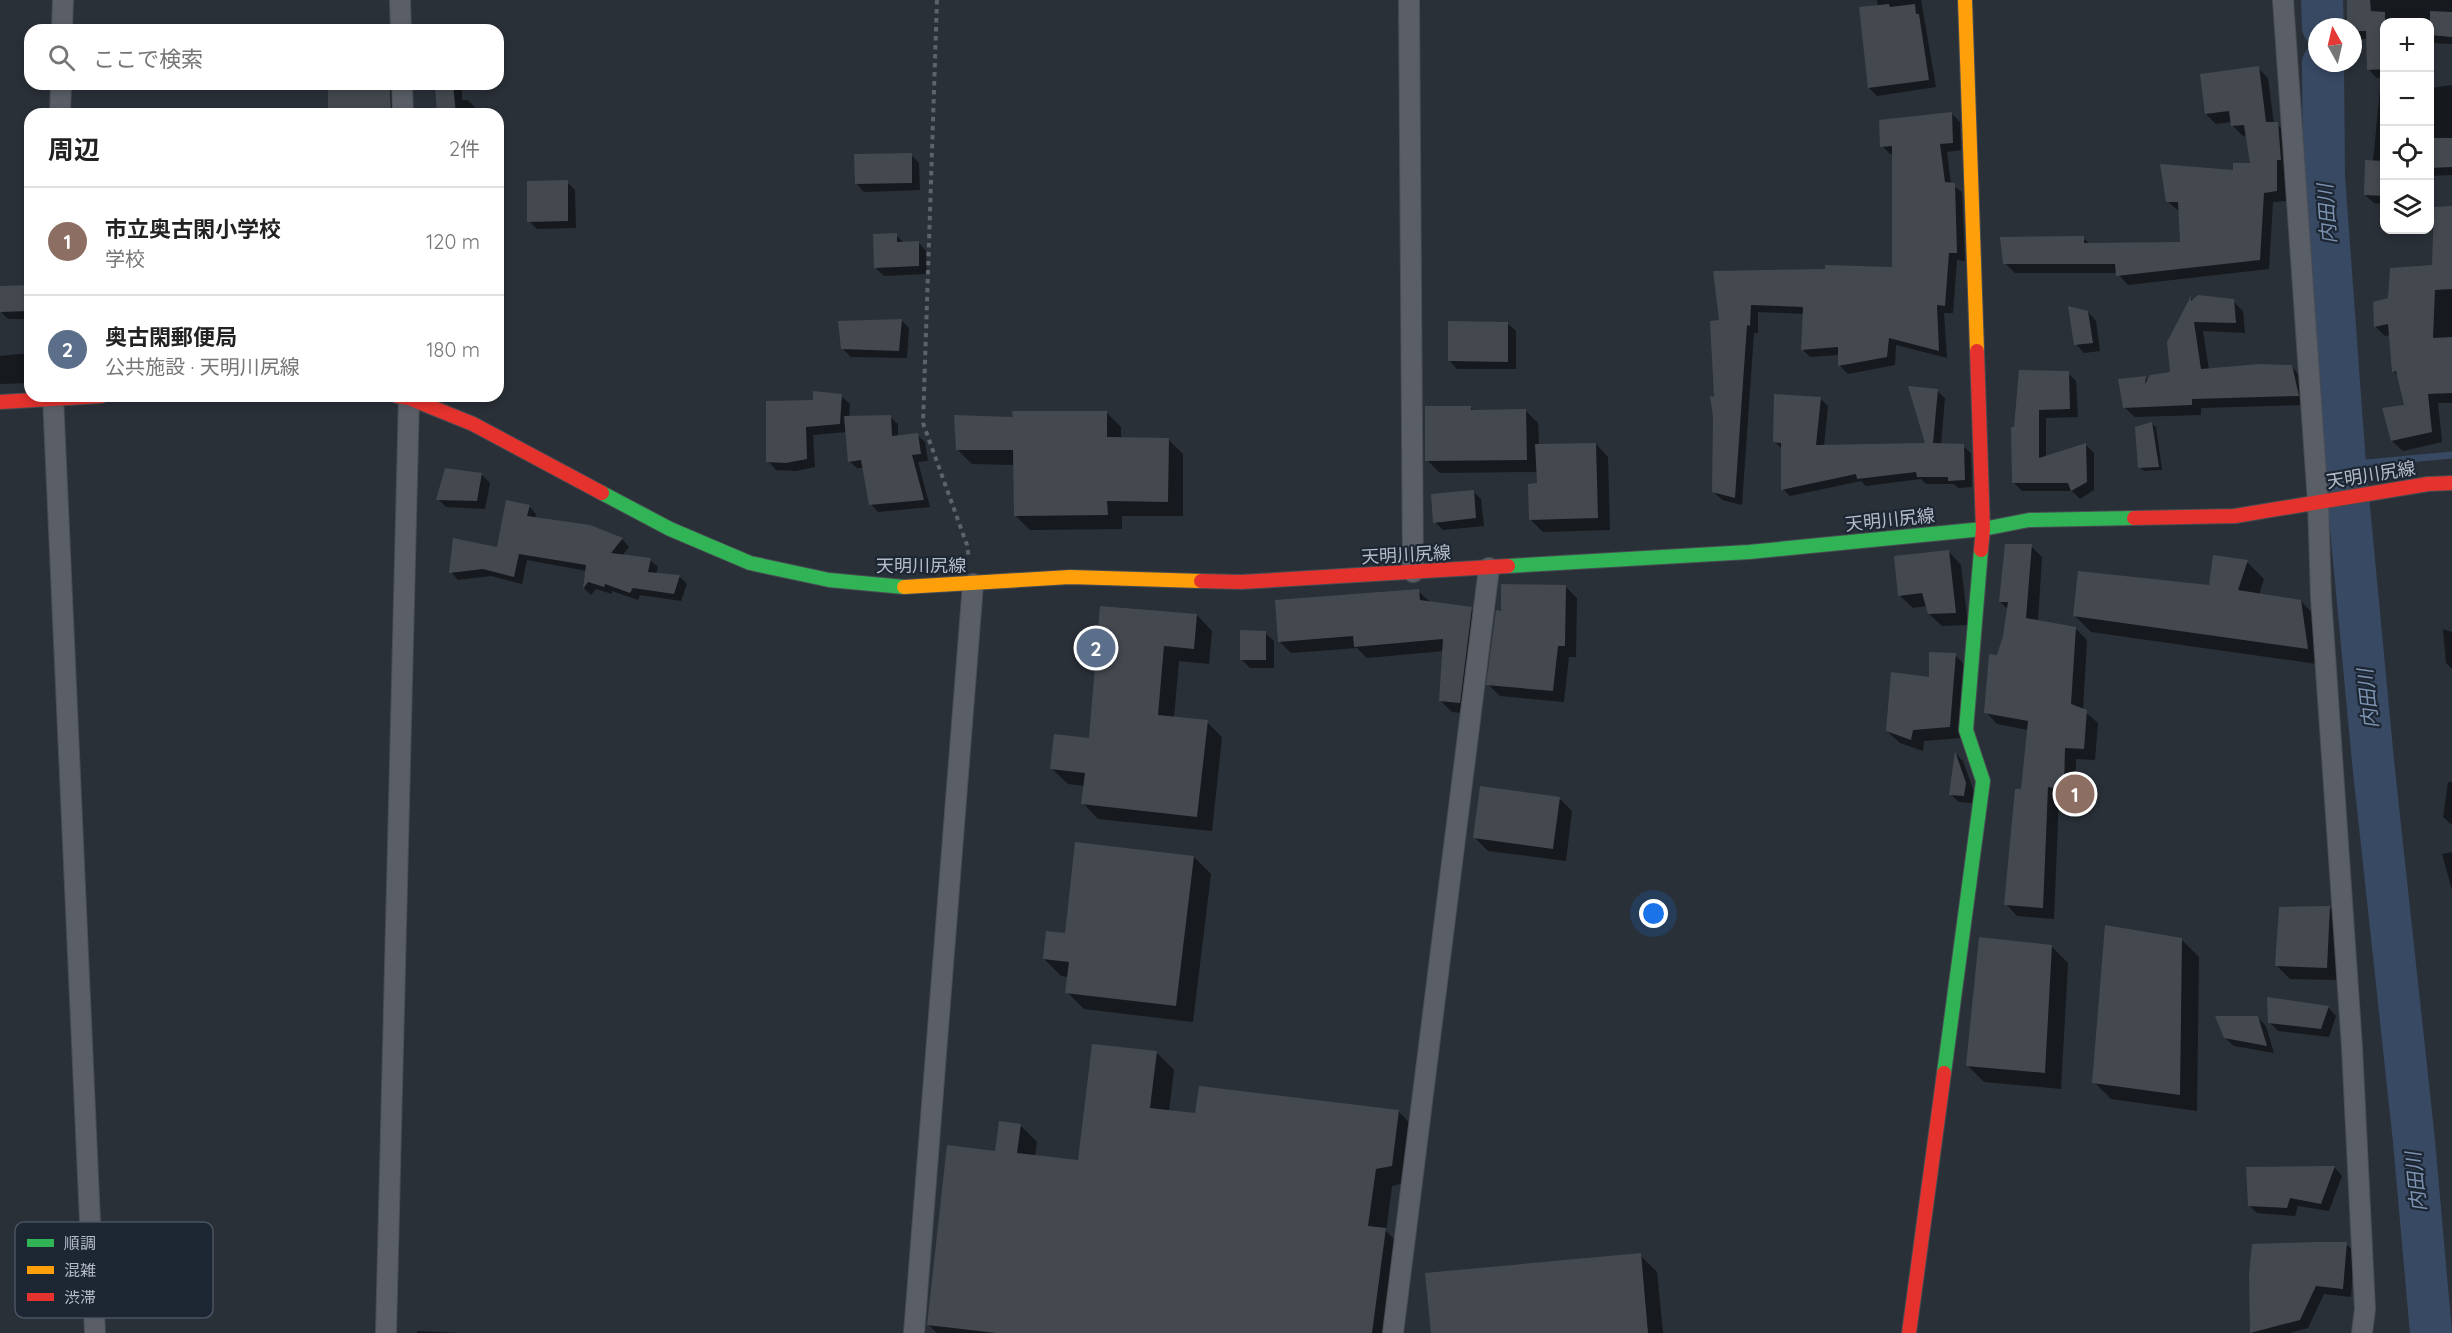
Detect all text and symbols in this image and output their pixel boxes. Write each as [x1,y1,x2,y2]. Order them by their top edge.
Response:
north arrow [2308,18,2362,72]
map controls [2380,18,2434,234]
button: + [2380,18,2434,72]
search box [24,24,504,90]
icon: search [45,41,78,74]
text: ここで検索 [93,45,203,73]
button: − [2380,72,2434,126]
button: locate [2380,126,2434,180]
text: 周辺 [48,133,100,166]
text: 2件 [449,136,480,161]
button: layers [2380,180,2434,234]
water label: 内田川 [2312,181,2341,245]
text: 市立奥古閑小学校 [105,215,281,243]
text: 1 [64,229,71,254]
text: 120 m [426,229,480,254]
text: 学校 [105,246,145,271]
text: 奥古閑郵便局 [105,323,237,351]
text: 2 [62,337,73,362]
text: 180 m [426,337,480,362]
text: 公共施設 · 天明川尻線 [105,354,300,379]
street label: 天明川尻線 [2325,456,2417,493]
street label: 天明川尻線 [1844,503,1936,536]
street label: 天明川尻線 [1360,541,1452,568]
street label: 天明川尻線 [876,554,966,577]
pin: 2 [1076,626,1116,670]
water label: 内田川 [2352,666,2383,730]
pin: 1 [2056,772,2094,816]
your location [1639,899,1668,928]
water label: 内田川 [2400,1149,2431,1213]
legend [15,1222,213,1318]
text: 順調 [64,1233,96,1253]
text: 混雑 [64,1260,96,1280]
text: 渋滞 [64,1287,96,1307]

